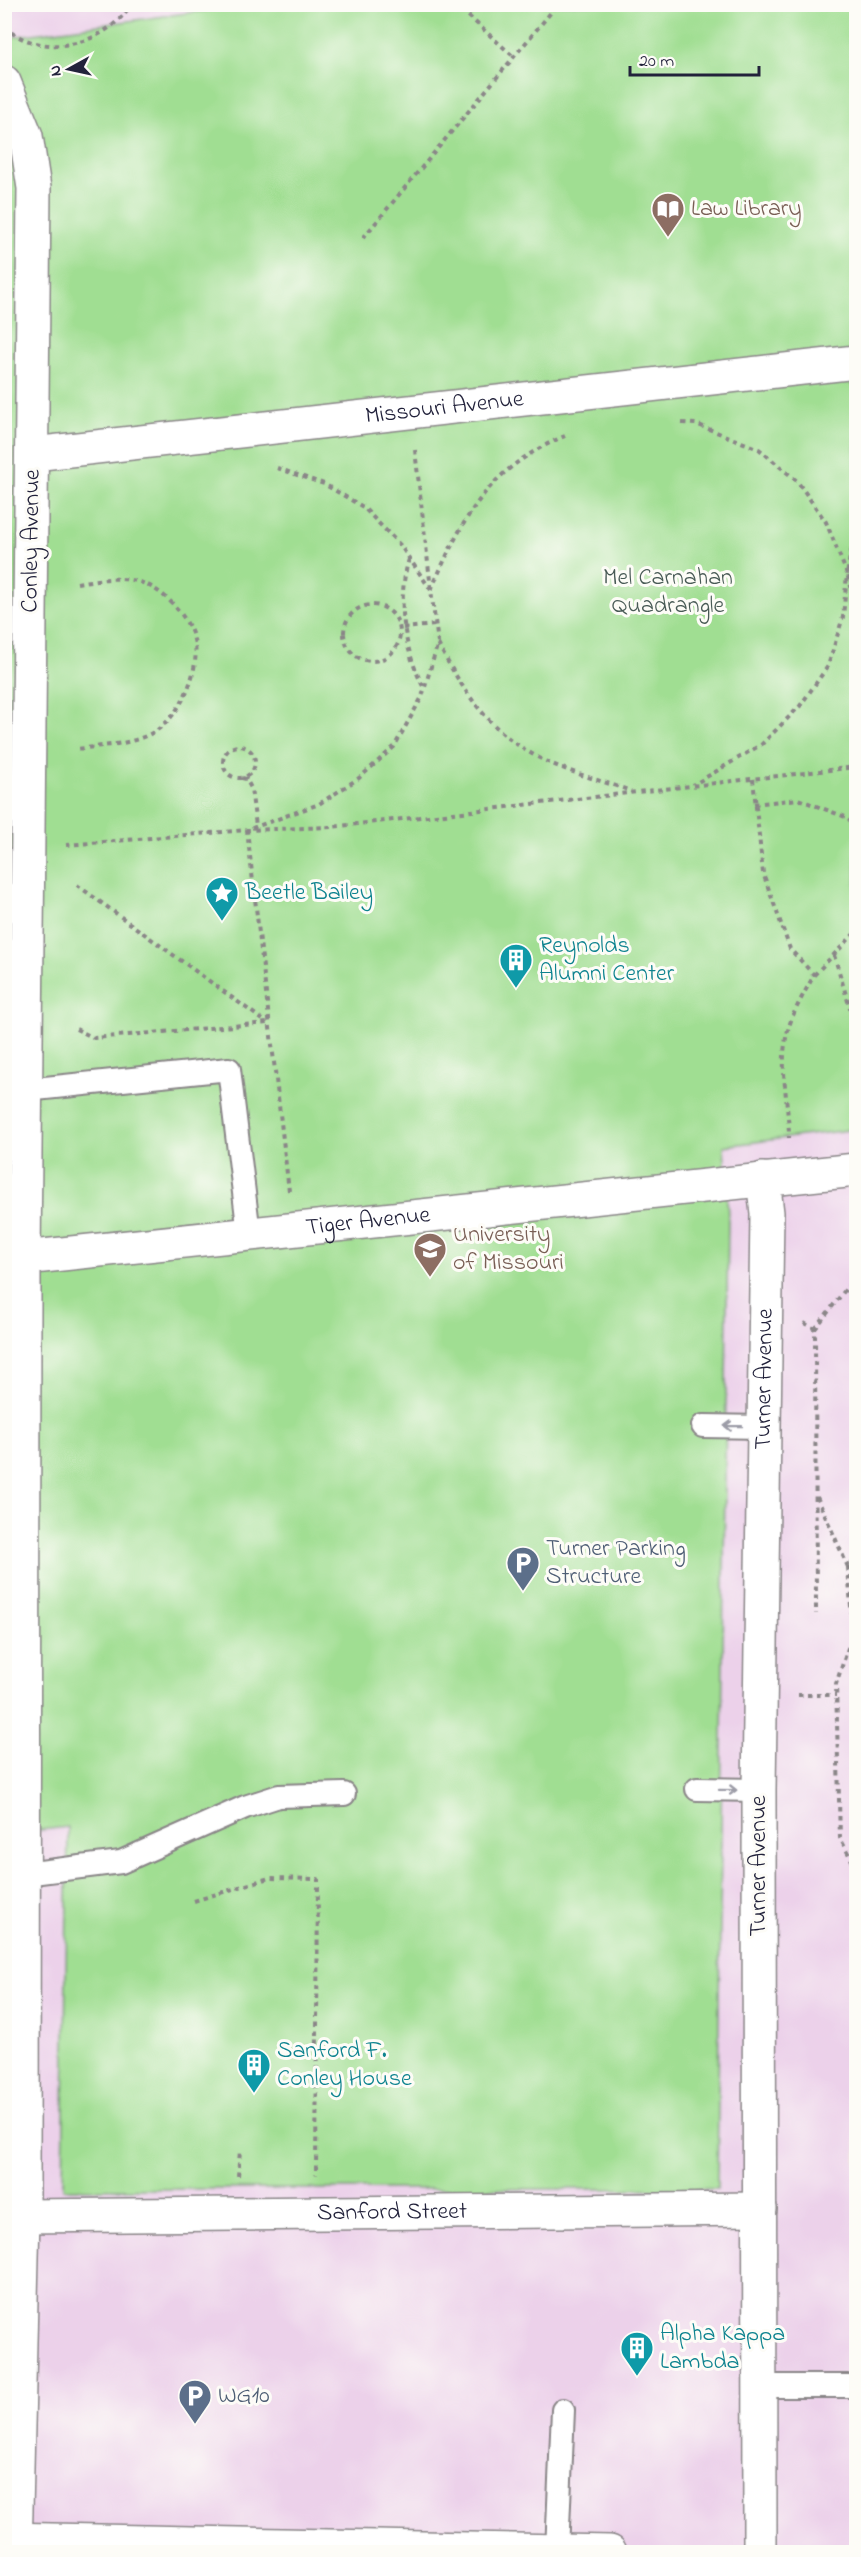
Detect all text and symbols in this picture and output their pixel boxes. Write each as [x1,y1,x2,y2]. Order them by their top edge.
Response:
north arrow [39,39,99,99]
scale bar [630,39,759,77]
text: 20 m [639,49,674,75]
text: N [43,64,69,78]
library icon: Law Library [650,191,686,238]
place label: Law Library [691,192,802,228]
street label: Missouri Avenue [363,382,526,434]
street label: Conley Avenue [13,469,52,613]
park label: Mel Carnahan Quadrangle [603,561,733,624]
place icon: Beetle Bailey [204,875,240,922]
place label: Beetle Bailey [244,876,373,912]
place label: Reynolds Alumni Center [539,929,675,992]
building icon: Reynolds Alumni Center [498,942,534,989]
street label: Tiger Avenue [304,1198,432,1246]
place label: University of Missouri [453,1218,564,1281]
school or university icon: University of Missouri [412,1231,448,1278]
street label: Turner Avenue [746,1308,783,1450]
one-way arrow [724,1420,744,1432]
place label: Turner Parking Structure [546,1532,686,1595]
parking icon: Turner Parking Structure [505,1545,541,1592]
one-way arrow [717,1784,737,1795]
street label: Turner Avenue [742,1795,777,1937]
place label: Sanford F. Conley House [277,2034,412,2098]
building icon: Sanford F. Conley House [236,2047,272,2094]
street label: Sanford Street [317,2194,467,2231]
place label: Alpha Kappa Lambda [660,2317,785,2380]
building icon: Alpha Kappa Lambda [619,2330,655,2377]
parking icon: WG10 [177,2378,213,2425]
place label: WG10 [218,2379,270,2414]

